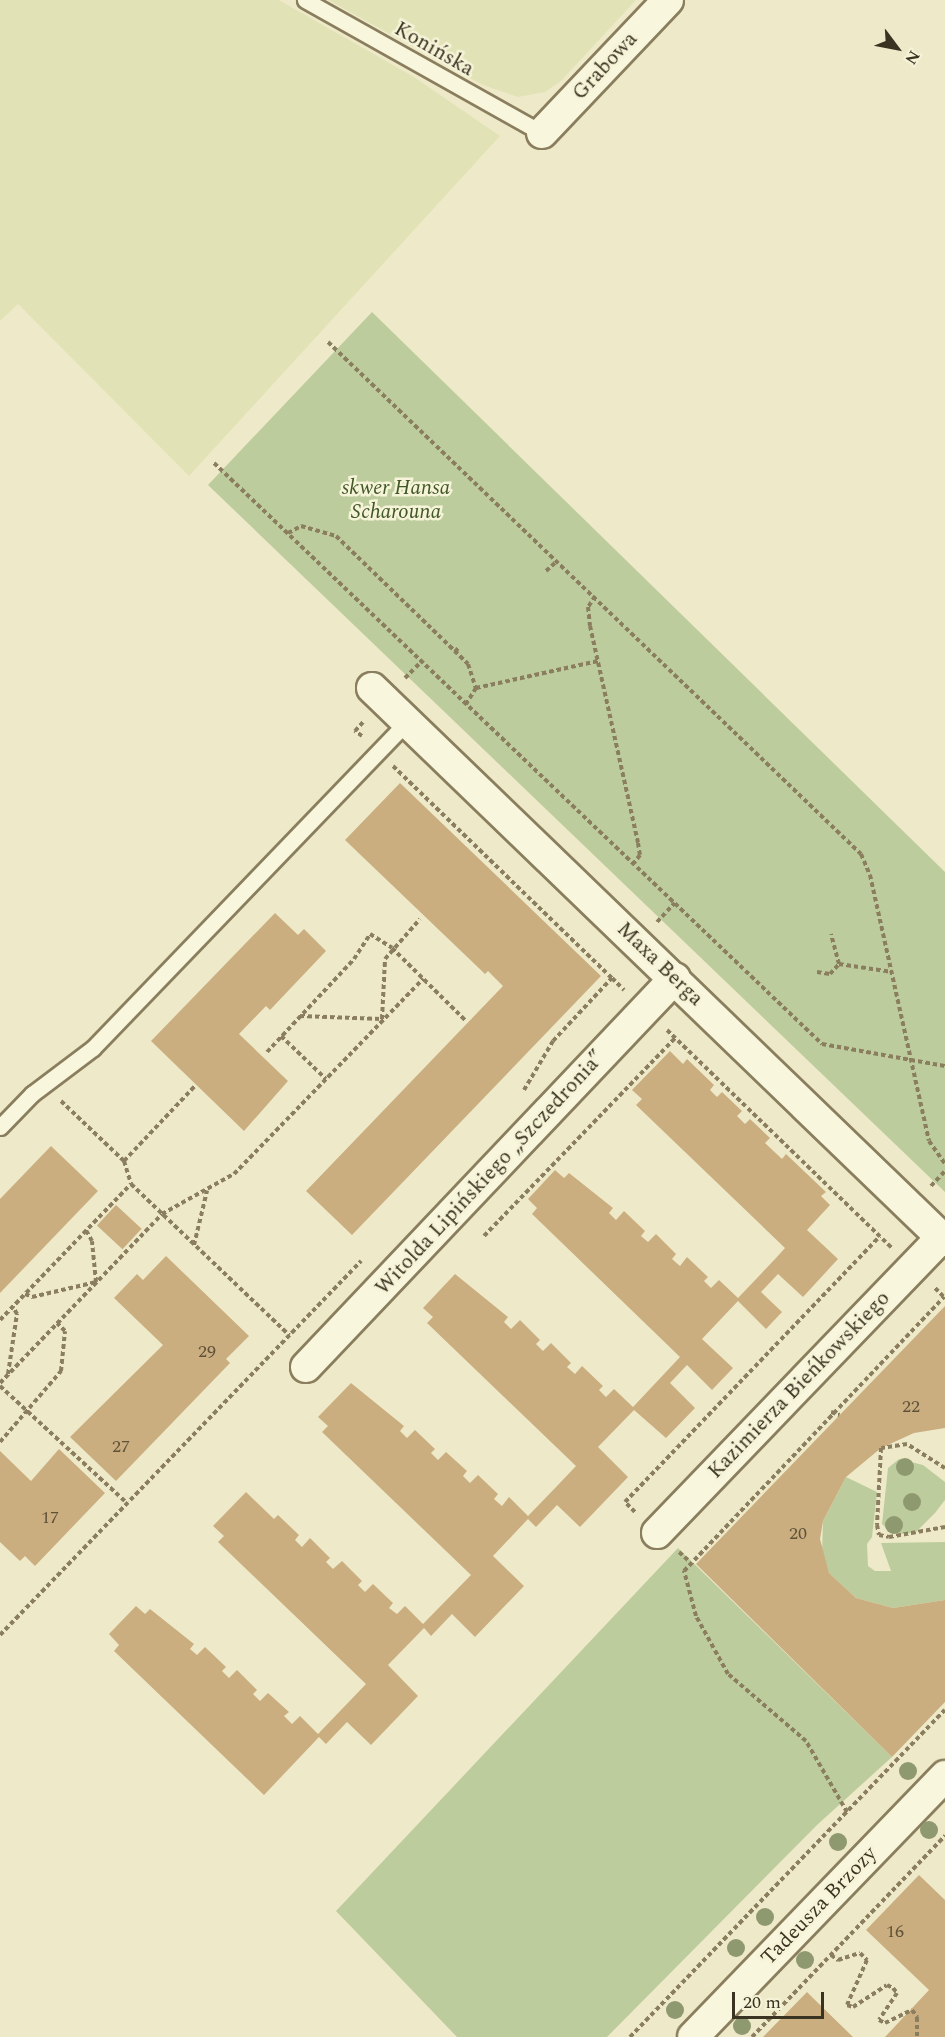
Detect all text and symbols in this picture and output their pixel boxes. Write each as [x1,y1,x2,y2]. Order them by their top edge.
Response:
street label: Konińska [390,16,478,82]
north arrow [867,18,927,78]
street label: Grabowa [567,27,643,105]
text: N [899,46,926,69]
park label: skwer Hansa Scharouna [342,475,450,525]
street label: Maxa Berga [612,917,708,1011]
street label: Witolda Lipińskiego „Szczedronia” [370,1046,610,1300]
street label: Kazimierza Bieńkowskiego [703,1286,895,1484]
house number: 29 [198,1341,216,1363]
house number: 22 [902,1396,920,1418]
house number: 27 [112,1436,130,1458]
house number: 17 [41,1507,59,1529]
house number: 20 [789,1523,807,1545]
street label: Tadeusza Brzozy [756,1841,882,1971]
house number: 16 [886,1921,904,1943]
scale bar [735,1980,826,2018]
text: 20 m [743,1989,781,2016]

